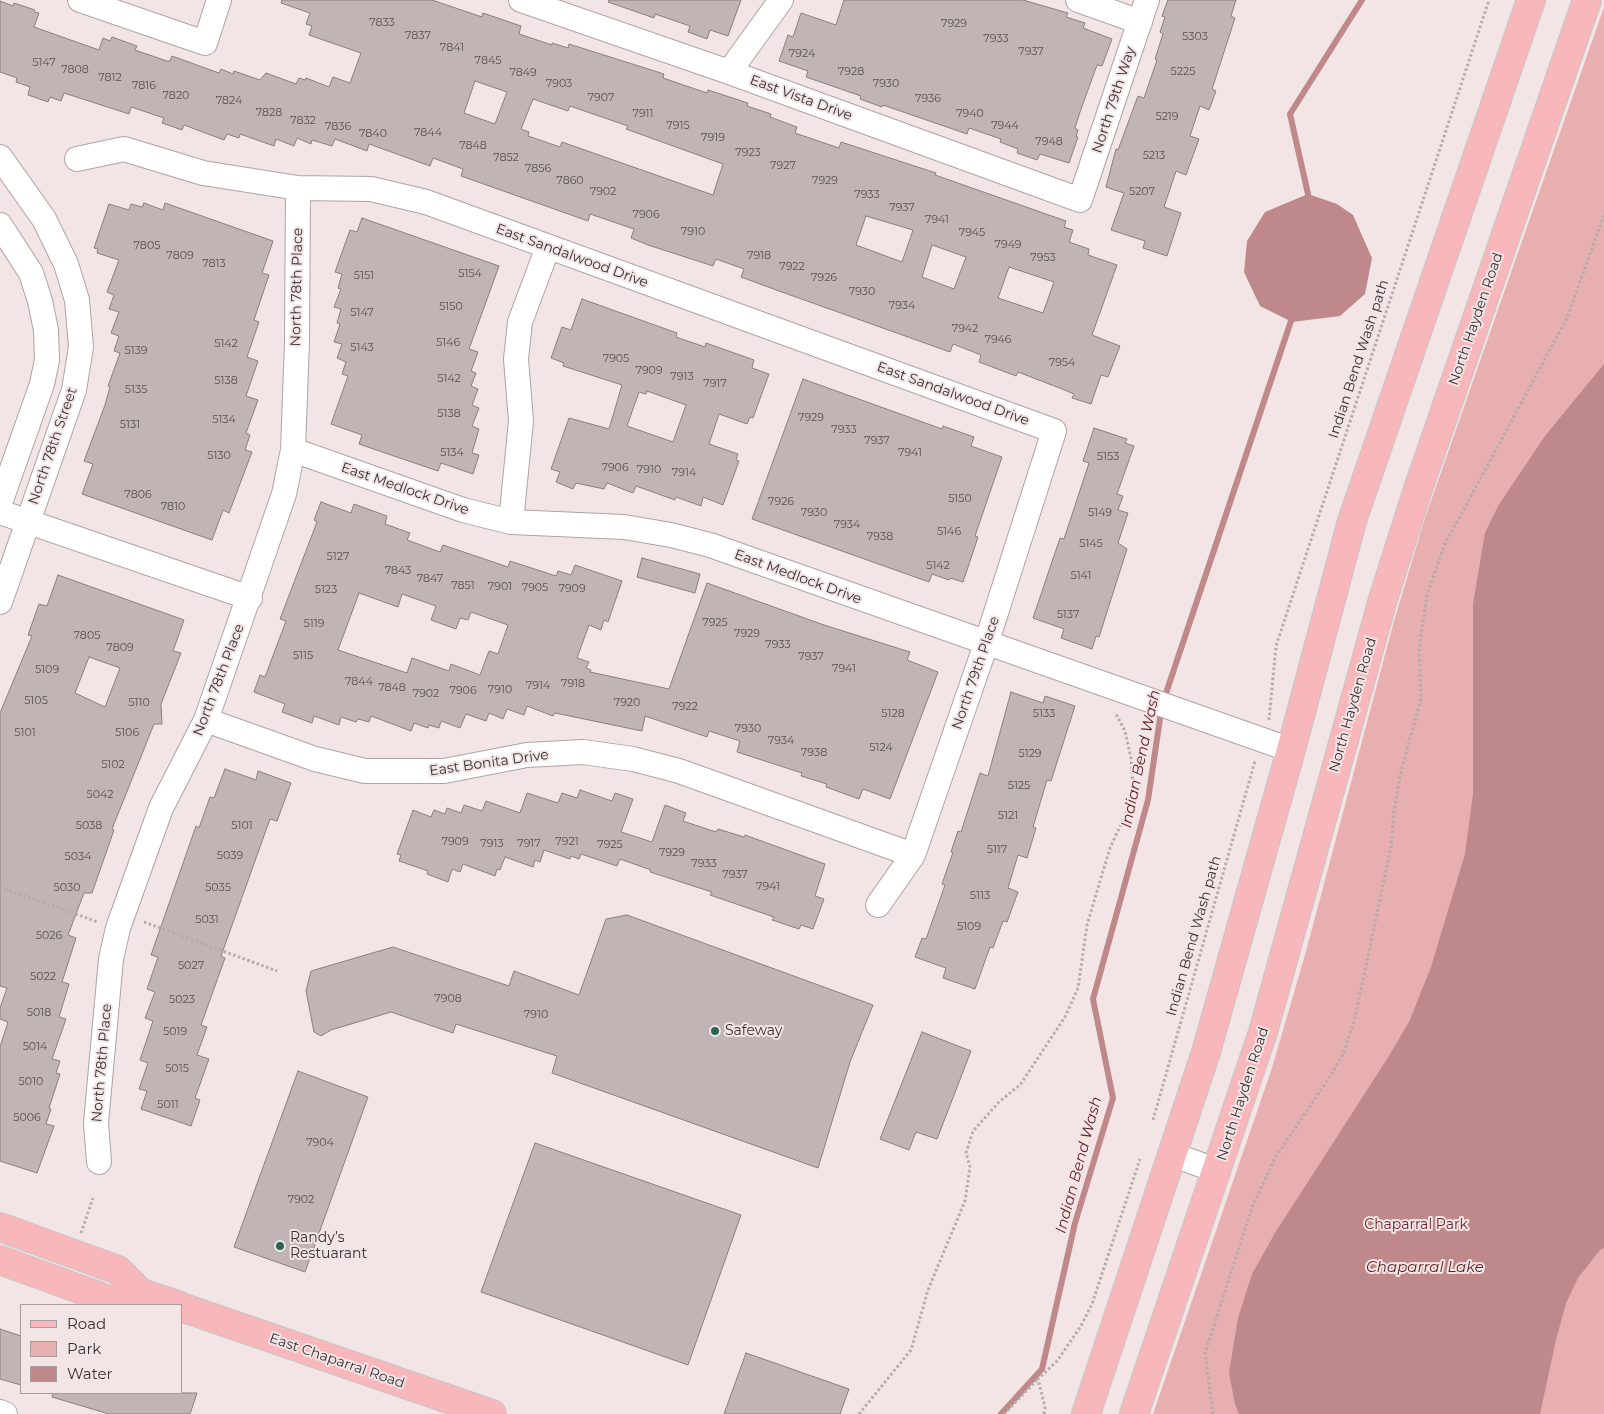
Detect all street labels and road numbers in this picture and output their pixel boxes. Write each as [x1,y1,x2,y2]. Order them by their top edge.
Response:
street label: North 79th Way [1089,45,1139,155]
street label: East Vista Drive [747,72,855,124]
street label: East Sandalwood Drive [493,221,651,291]
street label: North 78th Place [288,227,306,347]
street label: North Hayden Road [1445,250,1507,388]
street label: Indian Bend Wash path [1325,278,1393,440]
street label: East Sandalwood Drive [874,359,1032,429]
street label: North 78th Street [25,385,81,507]
street label: East Medlock Drive [339,459,471,519]
street label: East Medlock Drive [732,546,864,608]
street label: North 79th Place [949,614,1003,732]
street label: North 78th Place [190,622,248,738]
street label: North Hayden Road [1326,636,1380,774]
street label: East Bonita Drive [428,746,550,780]
street label: Indian Bend Wash path [1163,854,1225,1018]
street label: North 78th Place [88,1003,116,1123]
street label: North Hayden Road [1213,1025,1273,1163]
street label: East Chaparral Road [267,1330,407,1392]

